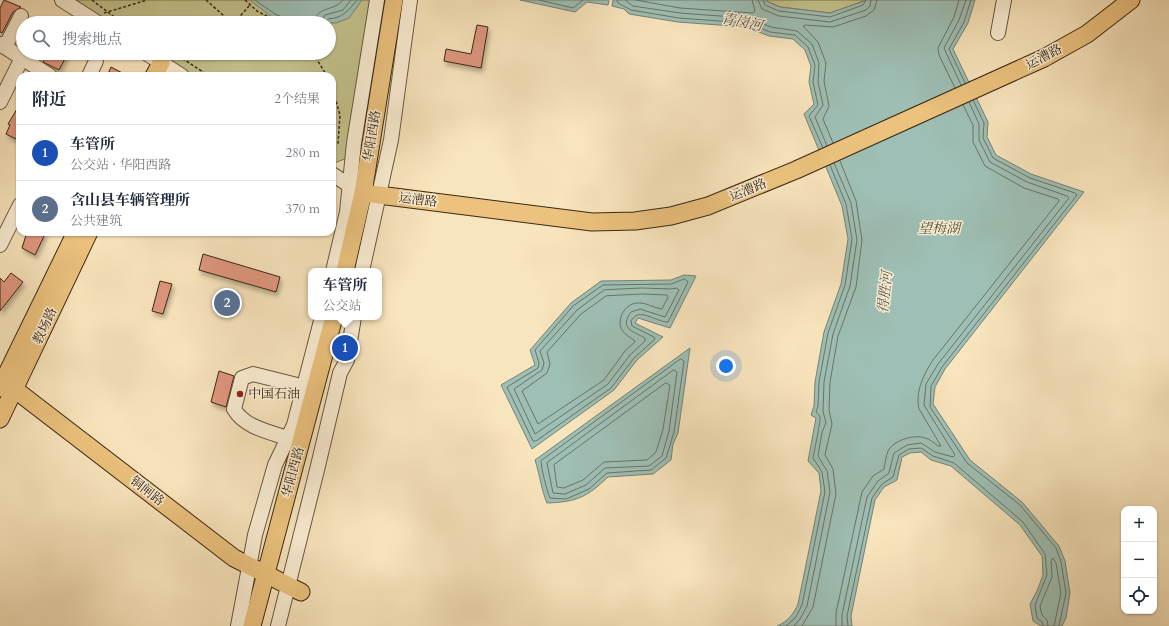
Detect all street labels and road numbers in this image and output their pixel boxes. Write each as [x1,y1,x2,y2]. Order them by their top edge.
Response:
street label: 运漕路 [1023,40,1065,74]
street label: 华阳西路 [359,109,385,163]
street label: 运漕路 [727,174,769,206]
street label: 运漕路 [398,189,438,211]
street label: 教场路 [29,305,61,347]
street label: 华阳西路 [278,445,308,499]
street label: 铜闸路 [126,472,168,510]

